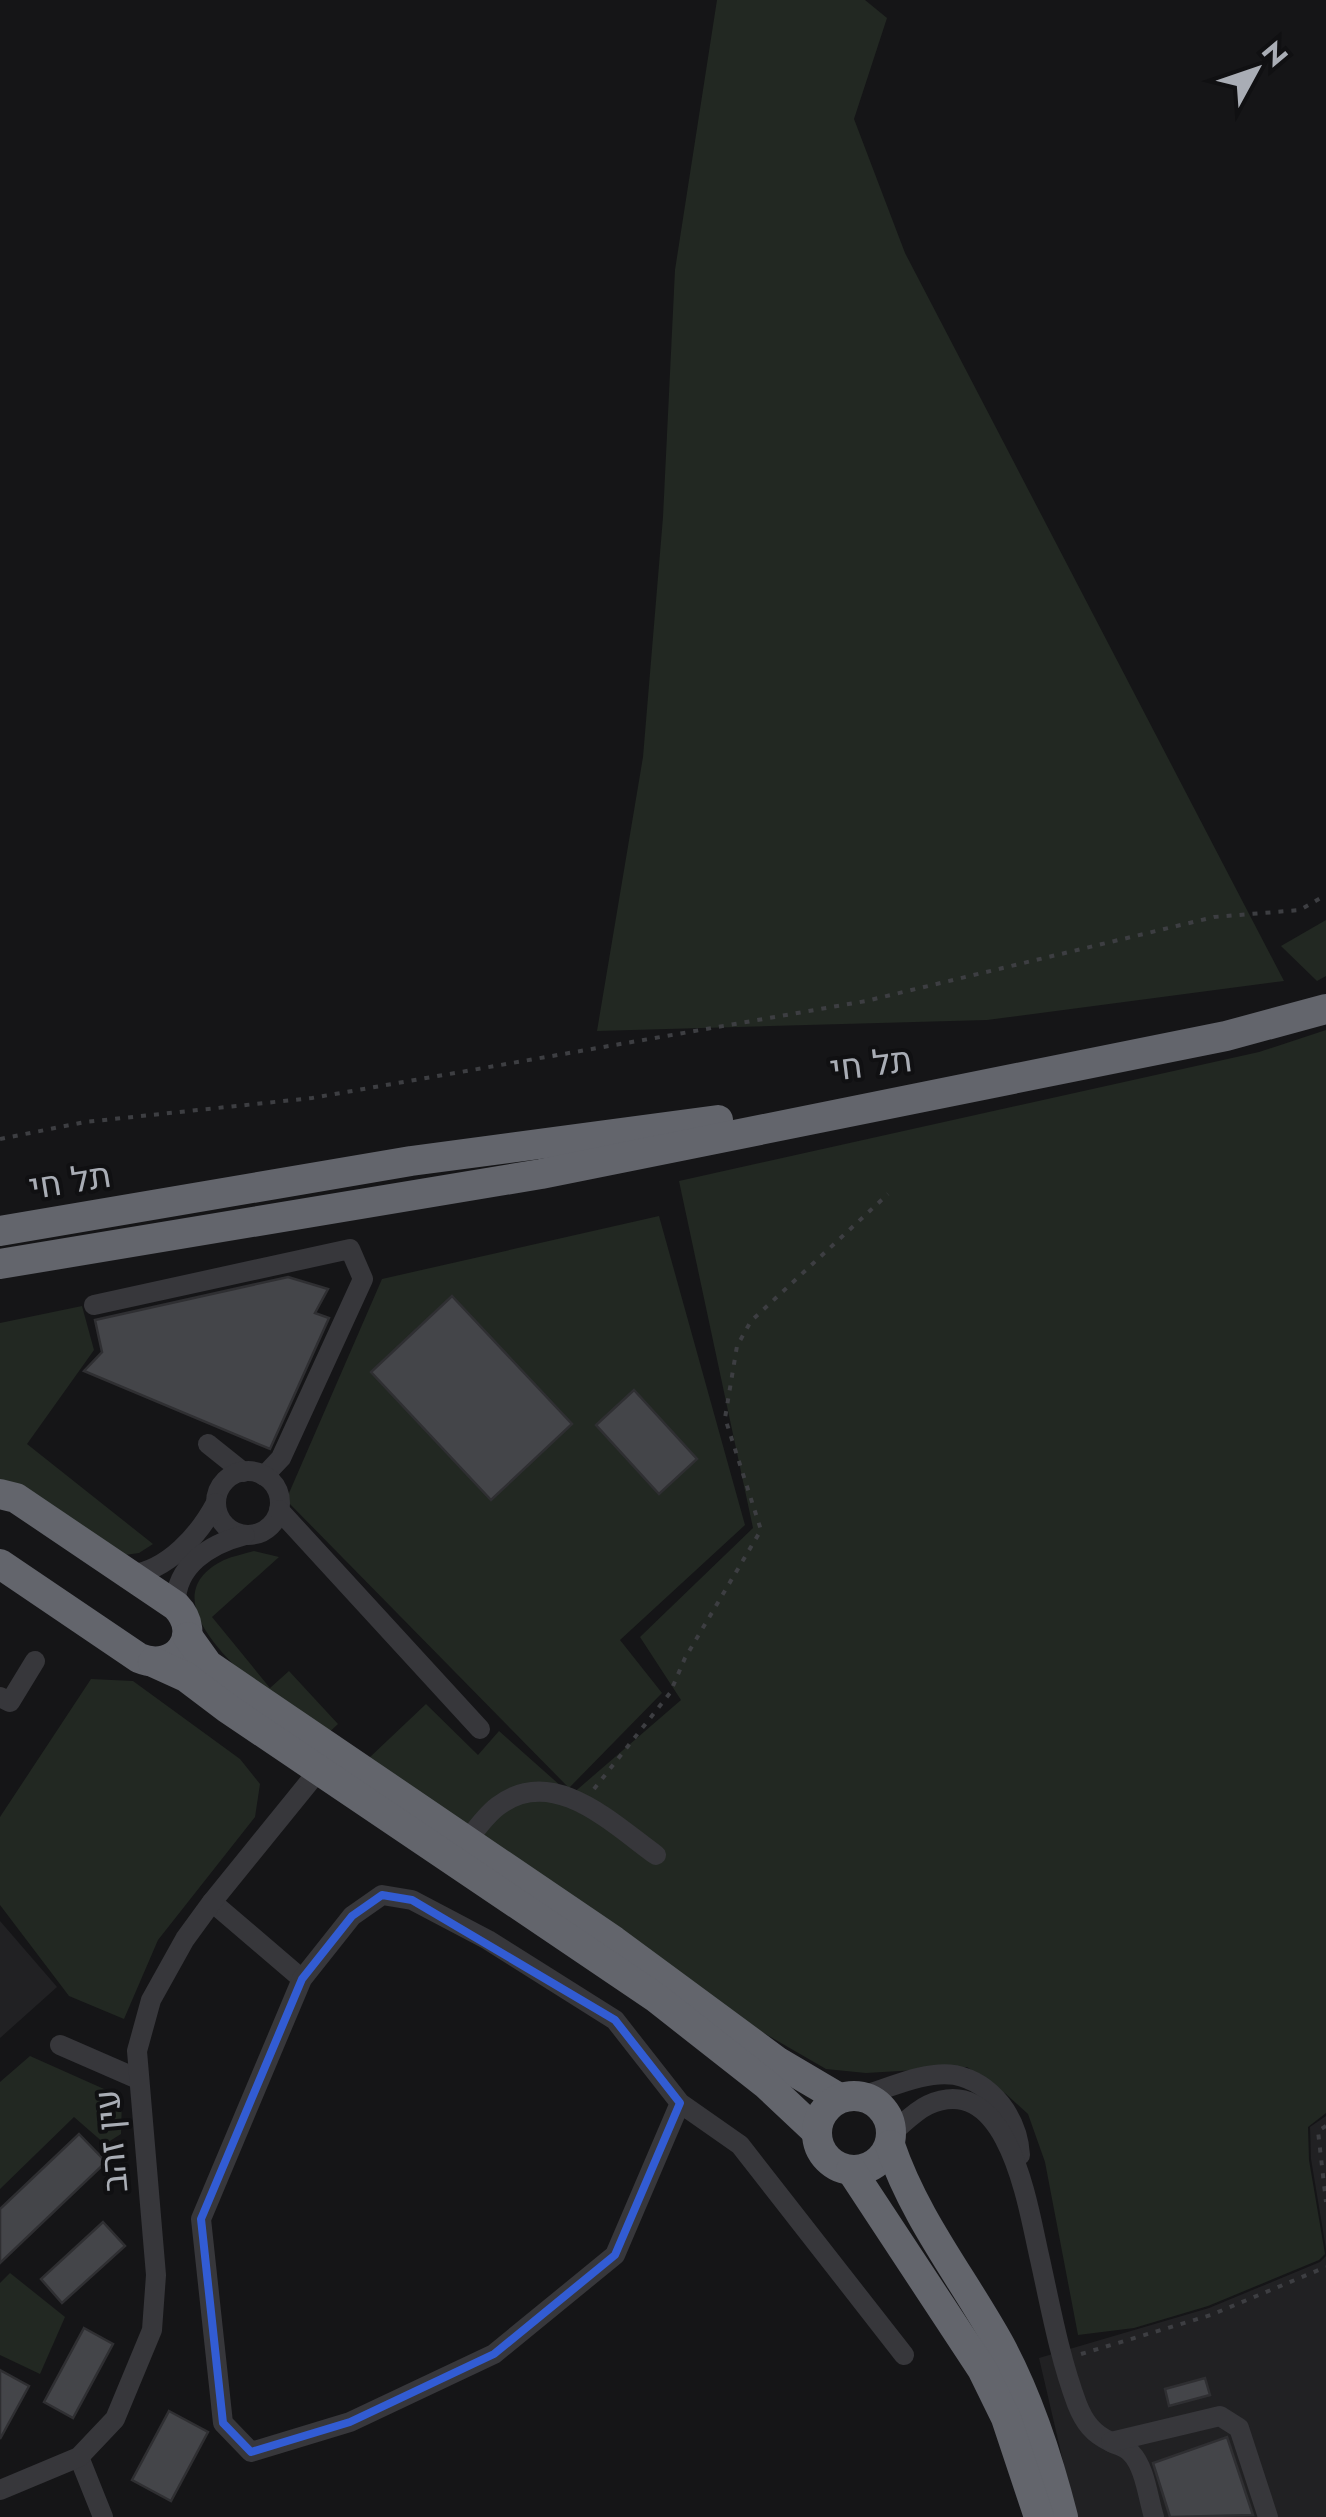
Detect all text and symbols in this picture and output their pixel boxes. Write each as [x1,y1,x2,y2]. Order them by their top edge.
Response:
north arrow [1206,20,1306,120]
text: N [1252,33,1298,76]
street label: תל חי [827,1034,915,1094]
street label: תל חי [26,1150,114,1212]
street label: עין זהב [82,2088,140,2194]

